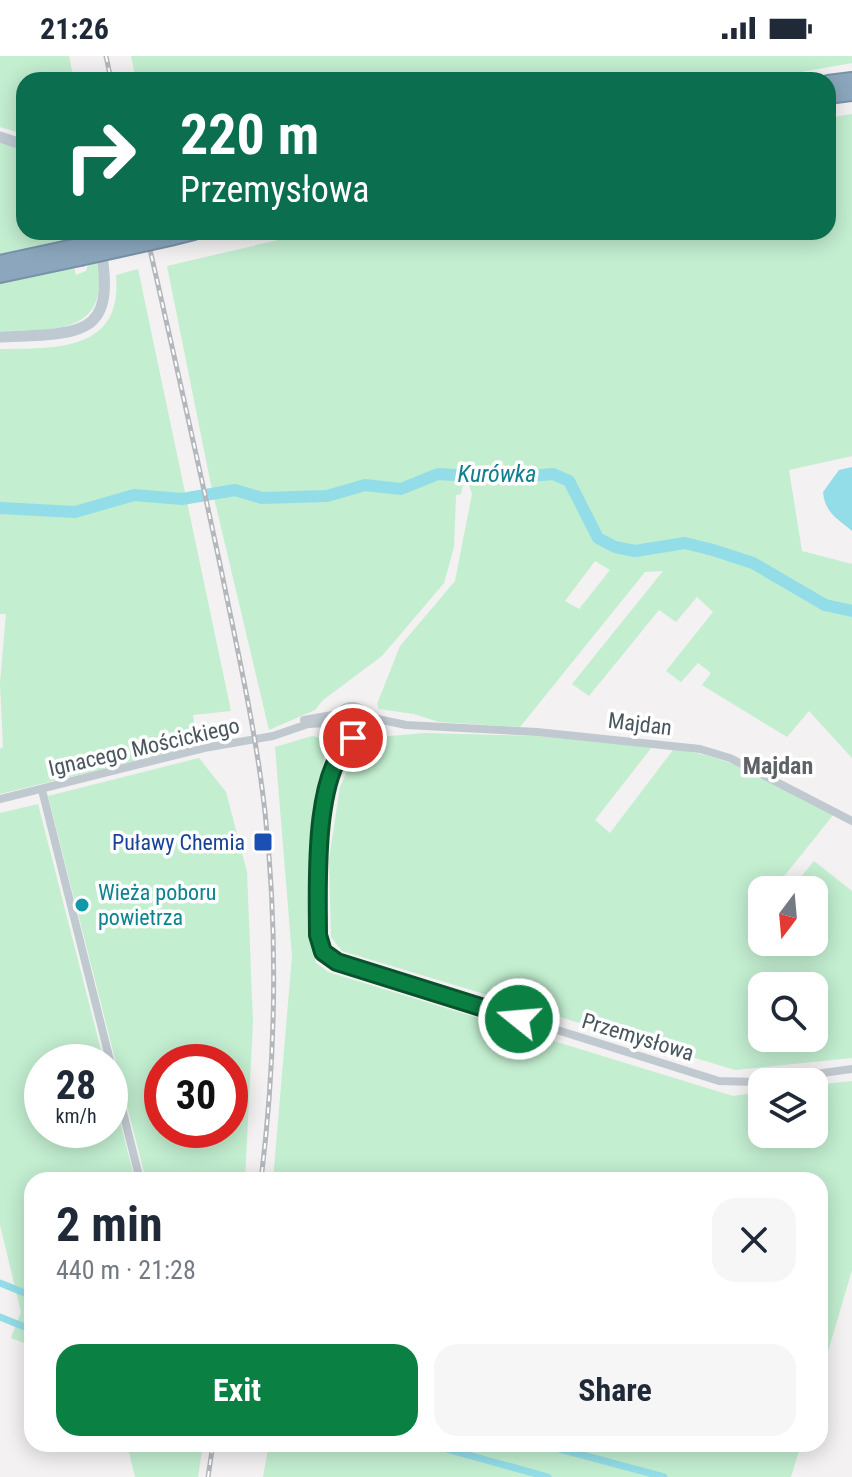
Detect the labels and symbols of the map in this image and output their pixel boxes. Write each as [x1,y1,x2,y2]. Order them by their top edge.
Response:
water label: Kurówka [458,460,536,488]
pin [319,704,387,772]
street label: Majdan [607,708,673,740]
street label: Ignacego Mościckiego [46,713,242,781]
district label: Majdan [743,752,813,780]
place label: Puławy Chemia [112,830,245,855]
marker: Puławy Chemia [252,831,274,853]
north arrow [748,876,828,956]
place label: Wieża poboru powietrza [98,880,217,930]
marker: Wieża poboru powietrza [73,896,91,914]
position arrow [477,977,561,1061]
street label: Przemysłowa [579,1008,697,1066]
speed limit sign: 30 [144,1044,248,1148]

